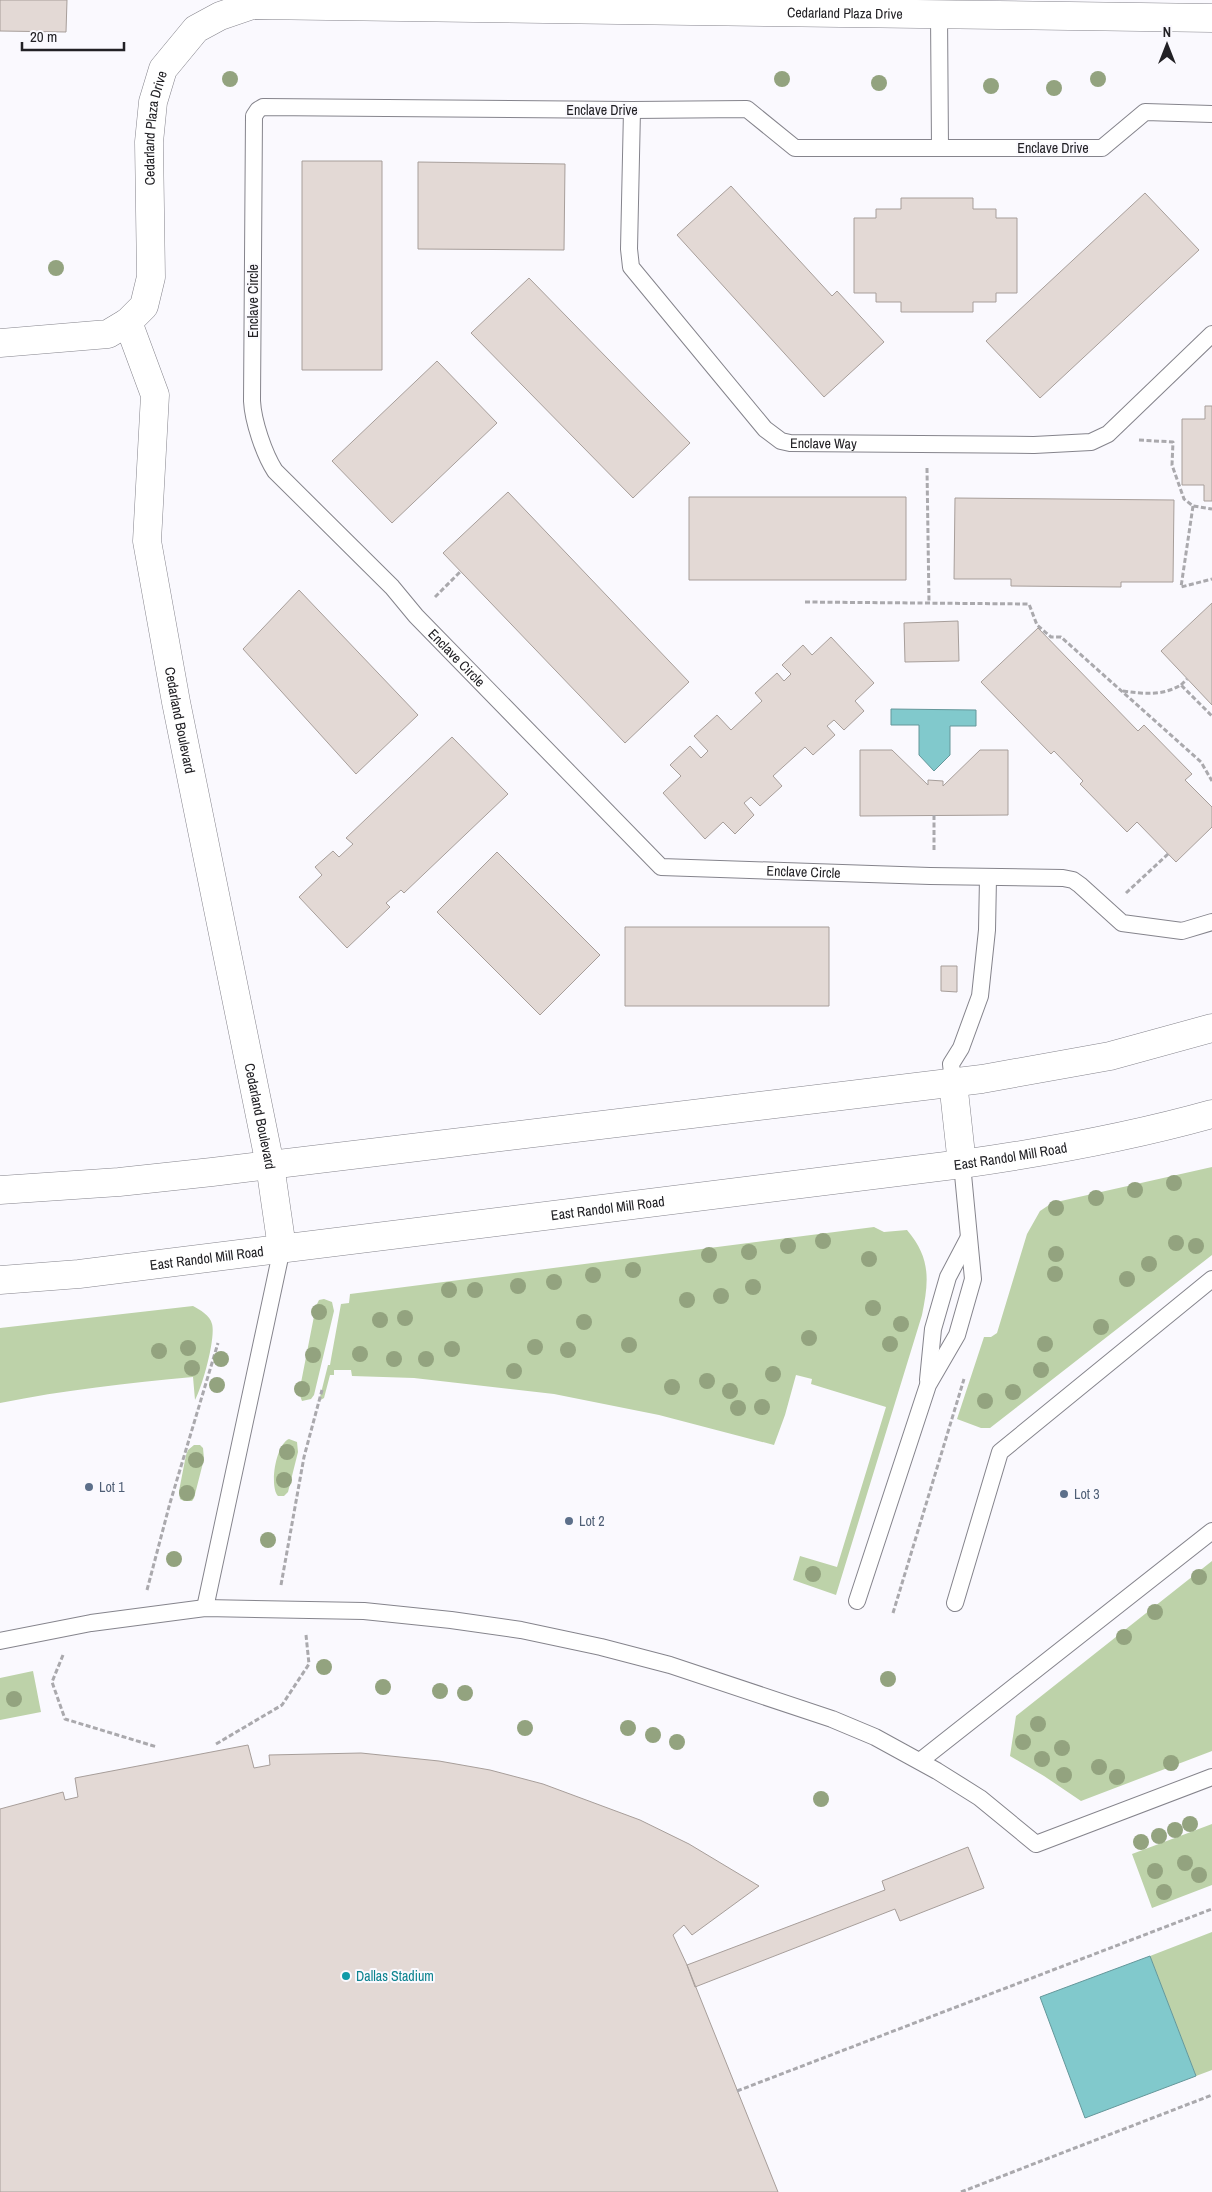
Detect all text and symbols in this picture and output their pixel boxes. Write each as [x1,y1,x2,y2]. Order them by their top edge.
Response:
street label: Cedarland Plaza Drive [787,3,903,23]
scale bar [22,20,125,52]
north arrow [1142,20,1192,70]
text: N [1163,23,1171,41]
text: 20 m [30,26,57,47]
street label: Cedarland Plaza Drive [140,69,171,185]
street label: Enclave Drive [566,101,638,119]
street label: Enclave Drive [1017,139,1089,157]
street label: Enclave Circle [244,264,262,338]
street label: Enclave Way [790,434,857,453]
street label: Enclave Circle [424,625,489,691]
street label: Cedarland Boulevard [161,666,199,775]
street label: Enclave Circle [766,862,841,882]
street label: Cedarland Boulevard [241,1061,280,1170]
street label: East Randol Mill Road [953,1138,1068,1174]
street label: East Randol Mill Road [550,1192,666,1224]
street label: East Randol Mill Road [149,1242,265,1274]
place label: Lot 1 [99,1478,125,1496]
marker: Lot 1 [83,1481,95,1493]
place label: Lot 3 [1074,1485,1100,1503]
marker: Lot 3 [1058,1488,1070,1500]
place label: Lot 2 [579,1512,605,1530]
marker: Lot 2 [563,1515,575,1527]
place label: Dallas Stadium [356,1967,434,1985]
marker: Dallas Stadium [340,1970,352,1982]

